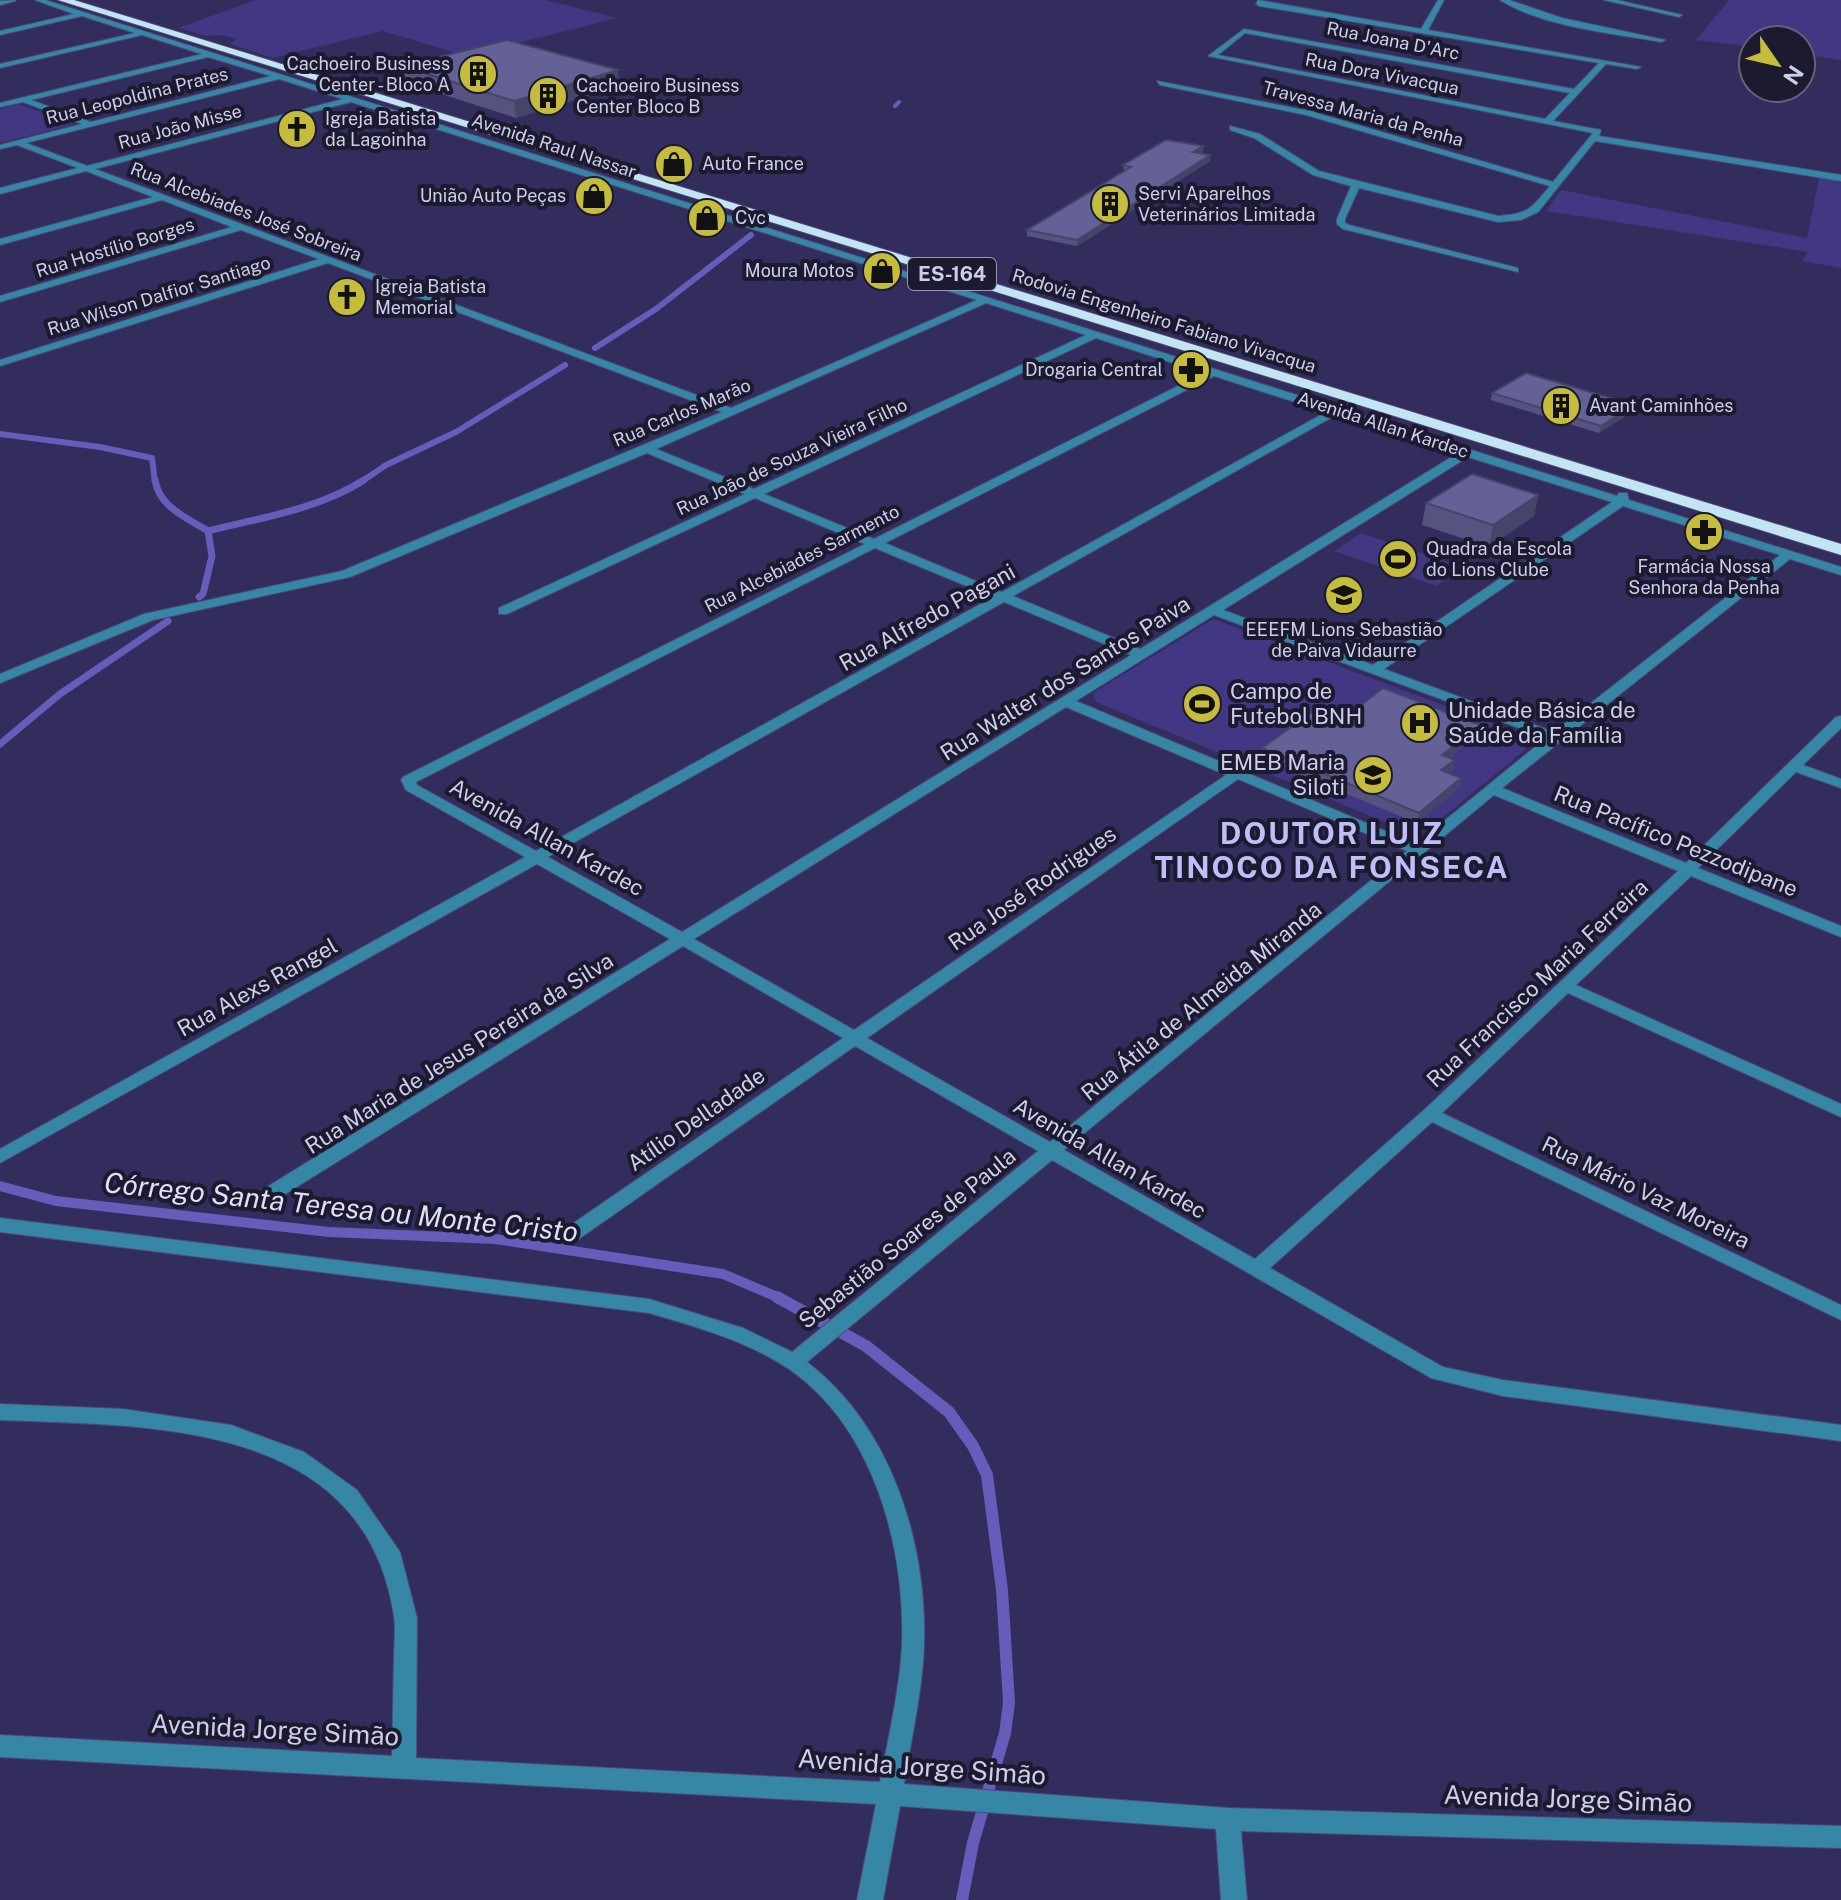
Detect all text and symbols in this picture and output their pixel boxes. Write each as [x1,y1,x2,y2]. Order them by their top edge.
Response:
street label: Rua Joana D'Arc [1325,17,1461,64]
north arrow [1737,24,1817,104]
street label: Rua Dora Vivacqua [1303,48,1461,99]
place label: Cachoeiro Business Center - Bloco A [287,53,450,95]
building icon: Cachoeiro Business Center - Bloco A [457,53,499,95]
text: N [1778,61,1809,90]
street label: Rua Leopoldina Prates [44,63,230,128]
building icon: Cachoeiro Business Center Bloco B [527,75,569,117]
place label: Cachoeiro Business Center Bloco B [576,75,739,117]
street label: Travessa Maria da Penha [1261,77,1466,150]
street label: Rua João Misse [116,100,244,153]
church icon: Igreja Batista da Lagoinha [276,108,318,150]
place label: Igreja Batista da Lagoinha [325,108,436,150]
street label: Avenida Raul Nassar [469,109,639,182]
shop icon: Auto France [653,143,695,185]
place label: Auto France [702,153,804,174]
street label: Rua Alcebiades José Sobreira [128,158,365,265]
shop icon: União Auto Peças [573,175,615,217]
building icon: Servi Aparelhos Veterinários Limitada [1089,183,1131,225]
place label: Servi Aparelhos Veterinários Limitada [1138,183,1316,225]
place label: União Auto Peças [420,185,566,206]
shop icon: Cvc [686,197,728,239]
place label: Cvc [735,207,766,228]
street label: Rua Hostílio Borges [33,213,197,282]
shop icon: Moura Motos [861,250,903,292]
street label: Rua Wilson Dalfior Santiago [45,252,273,340]
road number: ES-164 [908,258,996,290]
place label: Moura Motos [745,260,854,281]
street label: Rodovia Engenheiro Fabiano Vivacqua [1010,264,1318,377]
church icon: Igreja Batista Memorial [326,276,368,318]
place label: Igreja Batista Memorial [375,276,486,318]
pharmacy icon: Drogaria Central [1170,349,1212,391]
place label: Drogaria Central [1025,359,1163,380]
street label: Rua Carlos Marão [610,374,754,451]
building icon: Avant Caminhões [1540,385,1582,427]
street label: Avenida Allan Kardec [1295,387,1471,462]
street label: Rua João de Souza Vieira Filho [673,394,910,519]
place label: Avant Caminhões [1589,395,1733,416]
street label: Rua Alcebiades Sarmento [701,500,903,617]
pharmacy icon: Farmácia Nossa Senhora da Penha [1683,511,1725,553]
sports icon: Quadra da Escola do Lions Clube [1377,538,1419,580]
place label: Quadra da Escola do Lions Clube [1426,538,1572,580]
place label: Farmácia Nossa Senhora da Penha [1628,556,1780,598]
street label: Rua Alfredo Pagani [835,558,1019,676]
school or university icon: EEEFM Lions Sebastião de Paiva Vidaurre [1323,574,1365,616]
street label: Rua Walter dos Santos Paiva [935,590,1195,766]
place label: EEEFM Lions Sebastião de Paiva Vidaurre [1246,619,1442,661]
place label: Campo de Futebol BNH [1230,678,1362,729]
sports icon: Campo de Futebol BNH [1181,683,1223,725]
place label: Unidade Básica de Saúde da Família [1448,697,1636,748]
hospital icon: Unidade Básica de Saúde da Família [1399,702,1441,744]
place label: EMEB Maria Siloti [1220,749,1345,800]
school or university icon: EMEB Maria Siloti [1352,754,1394,796]
street label: Avenida Allan Kardec [445,773,649,901]
street label: Rua Pacífico Pezzodipane [1550,780,1802,902]
district label: DOUTOR LUIZ TINOCO DA FONSECA [1154,815,1510,885]
street label: Rua José Rodrigues [943,820,1121,956]
street label: Rua Francisco Maria Ferreira [1421,874,1653,1092]
street label: Rua Átila de Almeida Miranda [1076,896,1326,1106]
street label: Rua Alexs Rangel [172,932,342,1042]
street label: Rua Maria de Jesus Pereira da Silva [300,947,618,1159]
street label: Atílio Delladade [622,1062,770,1176]
street label: Avenida Allan Kardec [1009,1092,1211,1224]
street label: Rua Mário Vaz Moreira [1538,1130,1754,1254]
street label: Sebastião Soares de Paula [793,1142,1021,1334]
water label: Córrego Santa Teresa ou Monte Cristo [103,1165,580,1248]
street label: Avenida Jorge Simão [150,1708,400,1751]
street label: Avenida Jorge Simão [797,1742,1047,1791]
street label: Avenida Jorge Simão [1443,1779,1693,1818]

